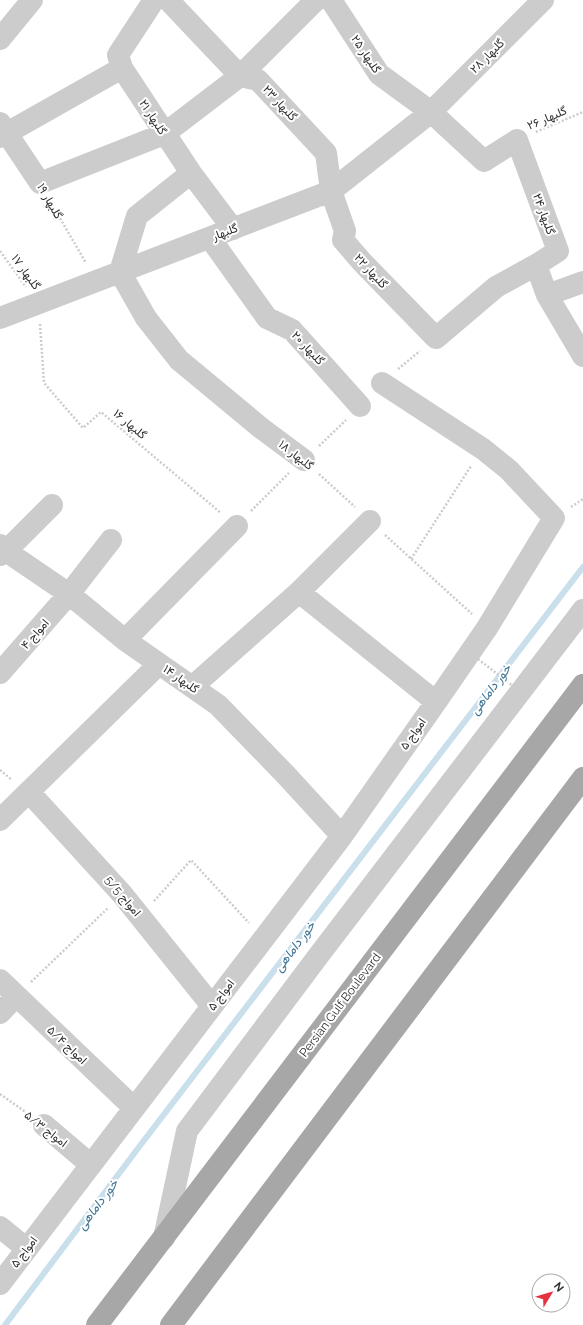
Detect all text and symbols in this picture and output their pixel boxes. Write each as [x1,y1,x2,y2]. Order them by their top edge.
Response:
street label: گلبهار ۲۵ [347,32,384,76]
street label: گلبهار ۲۸ [467,36,508,77]
street label: گلبهار ۲۳ [259,82,300,124]
street label: گلبهار ۲۱ [136,97,170,138]
street label: گلبهار ۲۶ [525,103,569,134]
street label: گلبهار ۱۹ [33,181,66,222]
street label: گلبهار ۲۴ [529,192,558,237]
street label: گلبهار [209,221,240,245]
street label: گلبهار ۲۲ [351,251,390,292]
street label: گلبهار ۱۷ [8,252,43,293]
street label: گلبهار ۲۰ [288,328,327,368]
street label: گلبهار ۱۶ [110,406,149,443]
street label: گلبهار ۱۸ [275,437,316,474]
street label: امواج ۴ [18,616,53,653]
water label: خور داماهی [467,660,516,718]
street label: گلبهار ۱۴ [160,662,201,697]
street label: امواج ۵ [397,715,431,754]
street label: امواج 5/5 [101,873,144,920]
water label: خور داماهی [271,917,320,975]
street label: Persian Gulf Boulevard [296,950,384,1060]
street label: امواج ۵ [205,977,239,1015]
street label: امواج ۵/۴ [43,1023,90,1068]
street label: امواج ۵/۳ [21,1108,70,1152]
water label: خور داماهی [74,1175,123,1233]
street label: امواج ۵ [8,1234,42,1272]
north arrow [531,1273,571,1313]
text: N [551,1280,566,1294]

